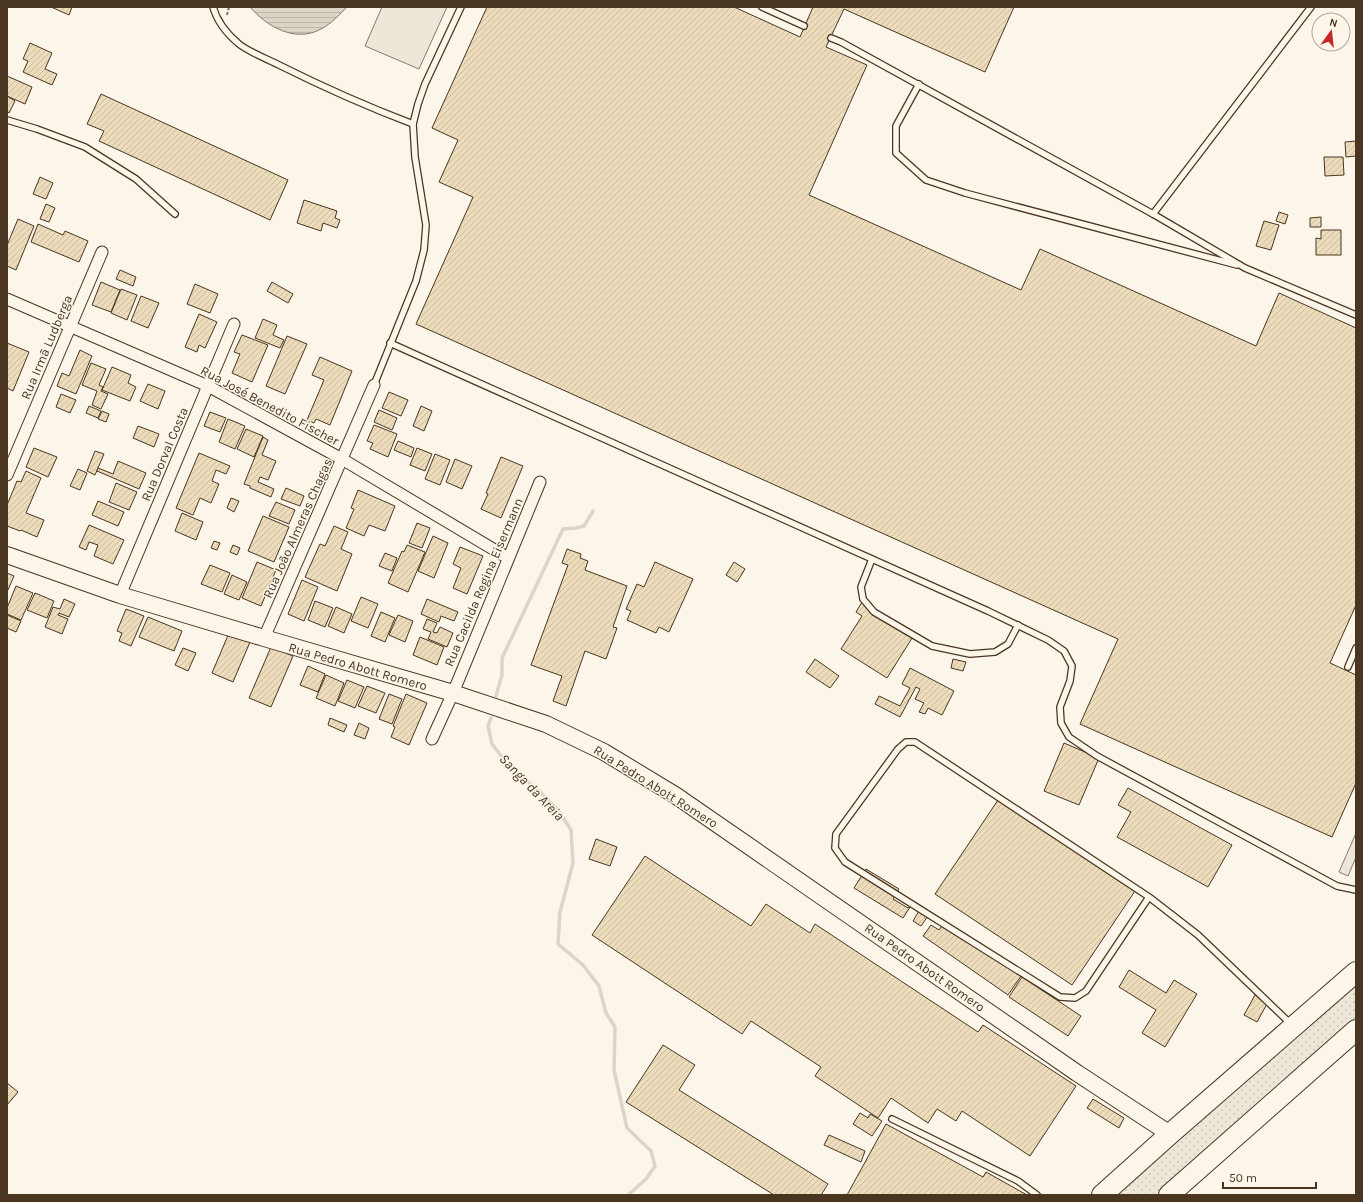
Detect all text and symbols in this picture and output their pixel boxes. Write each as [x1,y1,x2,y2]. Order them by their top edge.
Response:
north arrow [1311,12,1351,52]
text: N [1328,16,1339,30]
street label: Rua Irmã Ludberga [18,293,75,402]
street label: Rua José Benedito Fischer [198,363,342,448]
street label: Rua Dorval Costa [138,405,191,504]
street label: Rua João Almeras Chagas [260,456,335,601]
street label: Rua Cacilda Regina Eisermann [441,496,526,669]
street label: Rua Pedro Abott Romero [287,640,429,693]
street label: Rua Pedro Abott Romero [591,742,721,831]
water label: Sanga da Areia [496,750,568,824]
street label: Rua Pedro Abott Romero [862,920,988,1015]
scale bar [1223,1164,1316,1190]
text: 50 m [1229,1171,1257,1185]

